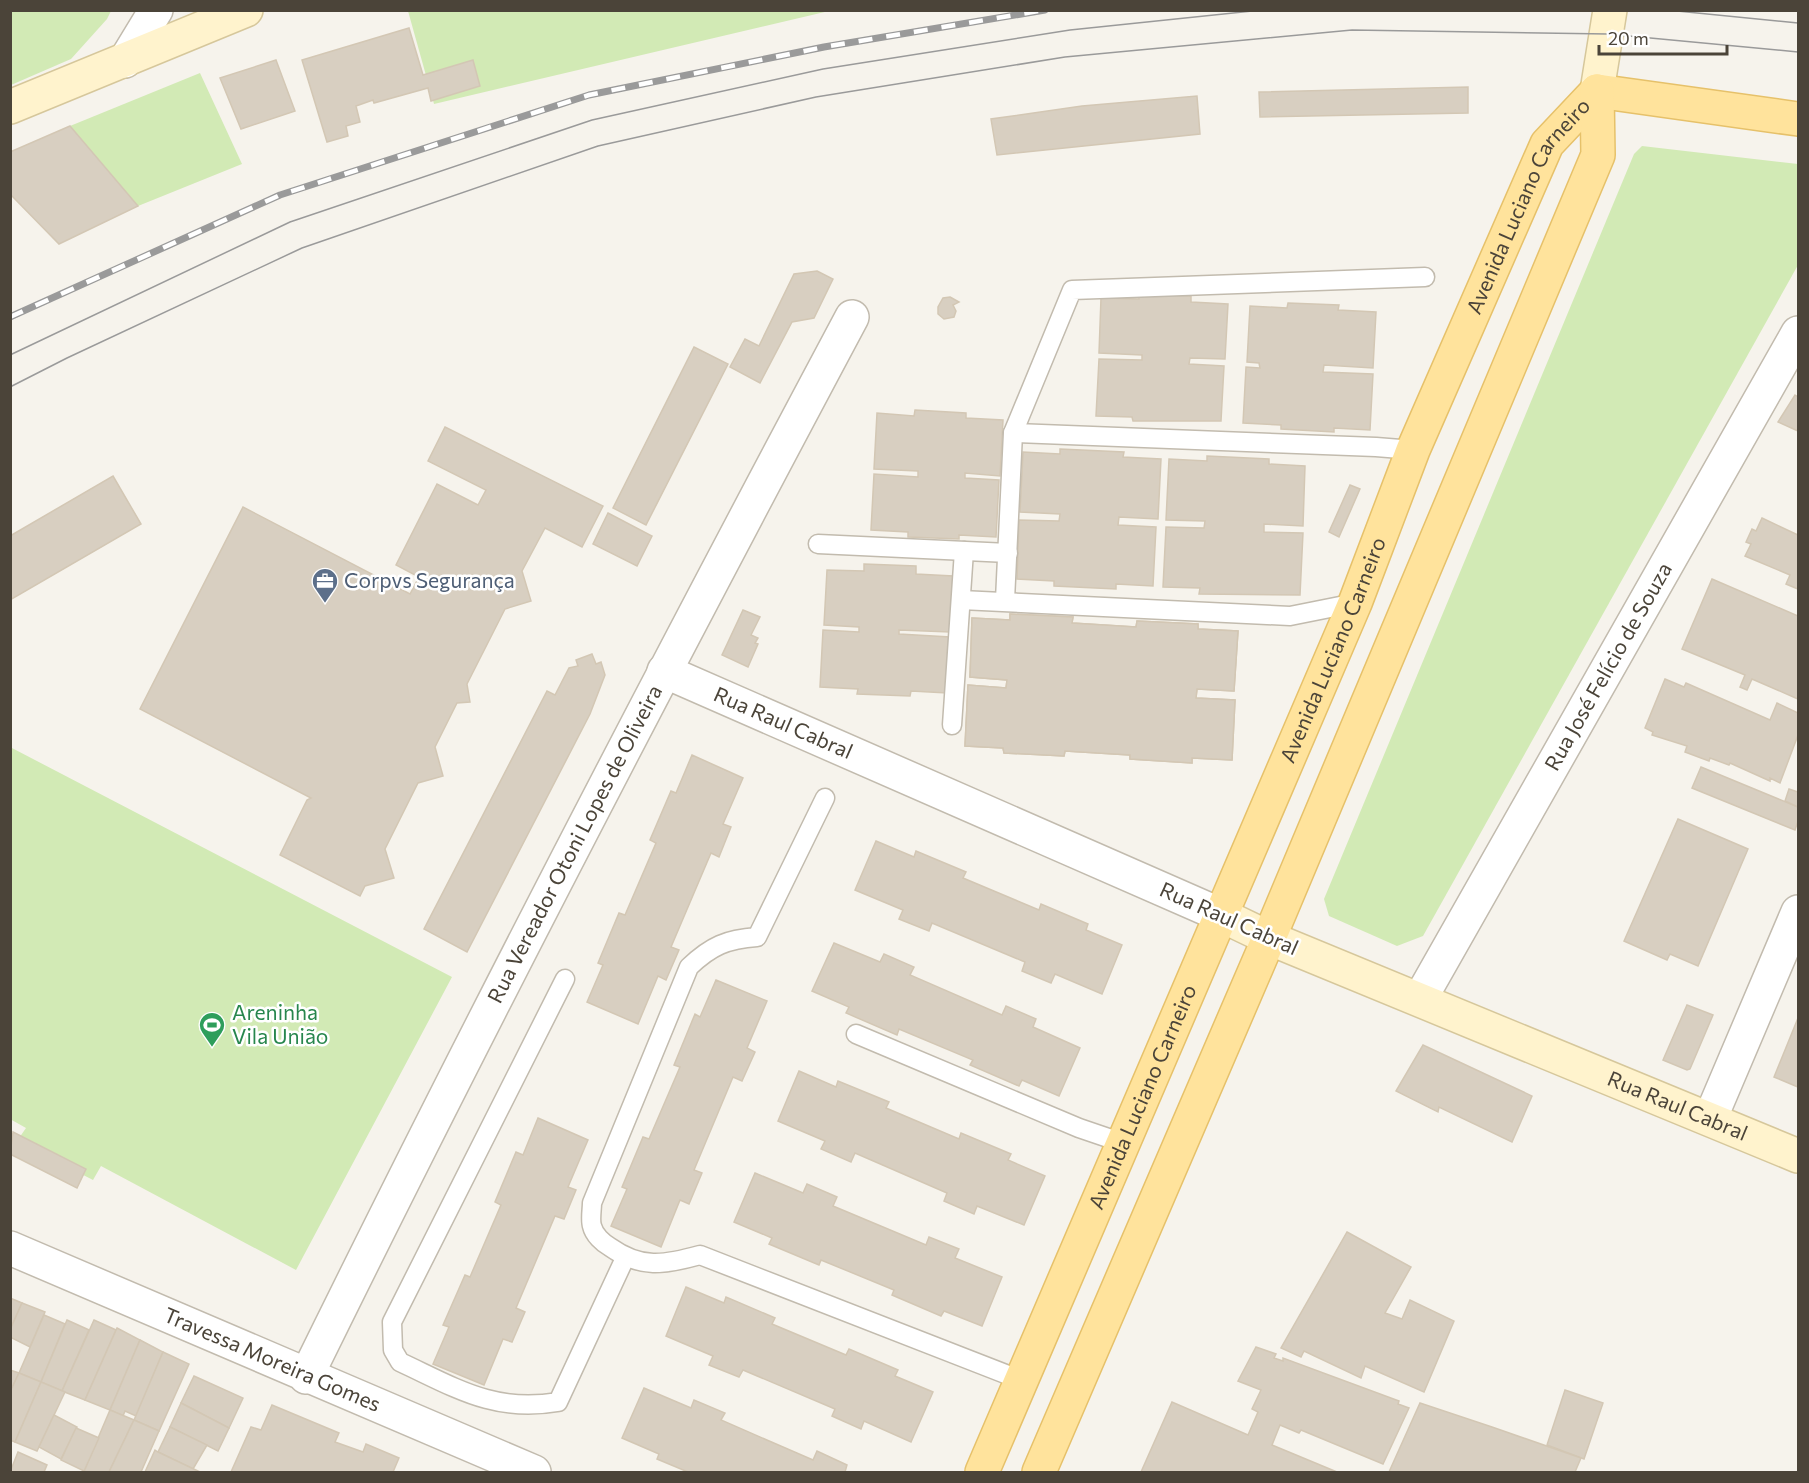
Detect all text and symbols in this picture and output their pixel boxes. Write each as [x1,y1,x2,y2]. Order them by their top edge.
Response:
scale bar [1599,18,1726,56]
text: 20 m [1608,27,1649,49]
street label: Avenida Luciano Carneiro [1460,93,1595,317]
street label: Avenida Luciano Carneiro [1274,533,1390,766]
street label: Rua José Felício de Souza [1538,558,1676,774]
office icon: Corpvs Segurança [310,566,340,604]
place label: Corpvs Segurança [344,567,515,592]
street label: Rua Vereador Otoni Lopes de Oliveira [481,680,666,1007]
street label: Rua Raul Cabral [710,680,857,763]
street label: Rua Raul Cabral [1156,876,1303,959]
street label: Avenida Luciano Carneiro [1082,980,1201,1213]
place label: Areninha Vila União [232,999,328,1048]
sports icon: Areninha Vila União [197,1010,227,1048]
street label: Rua Raul Cabral [1604,1065,1752,1145]
street label: Travessa Moreira Gomes [160,1301,385,1416]

